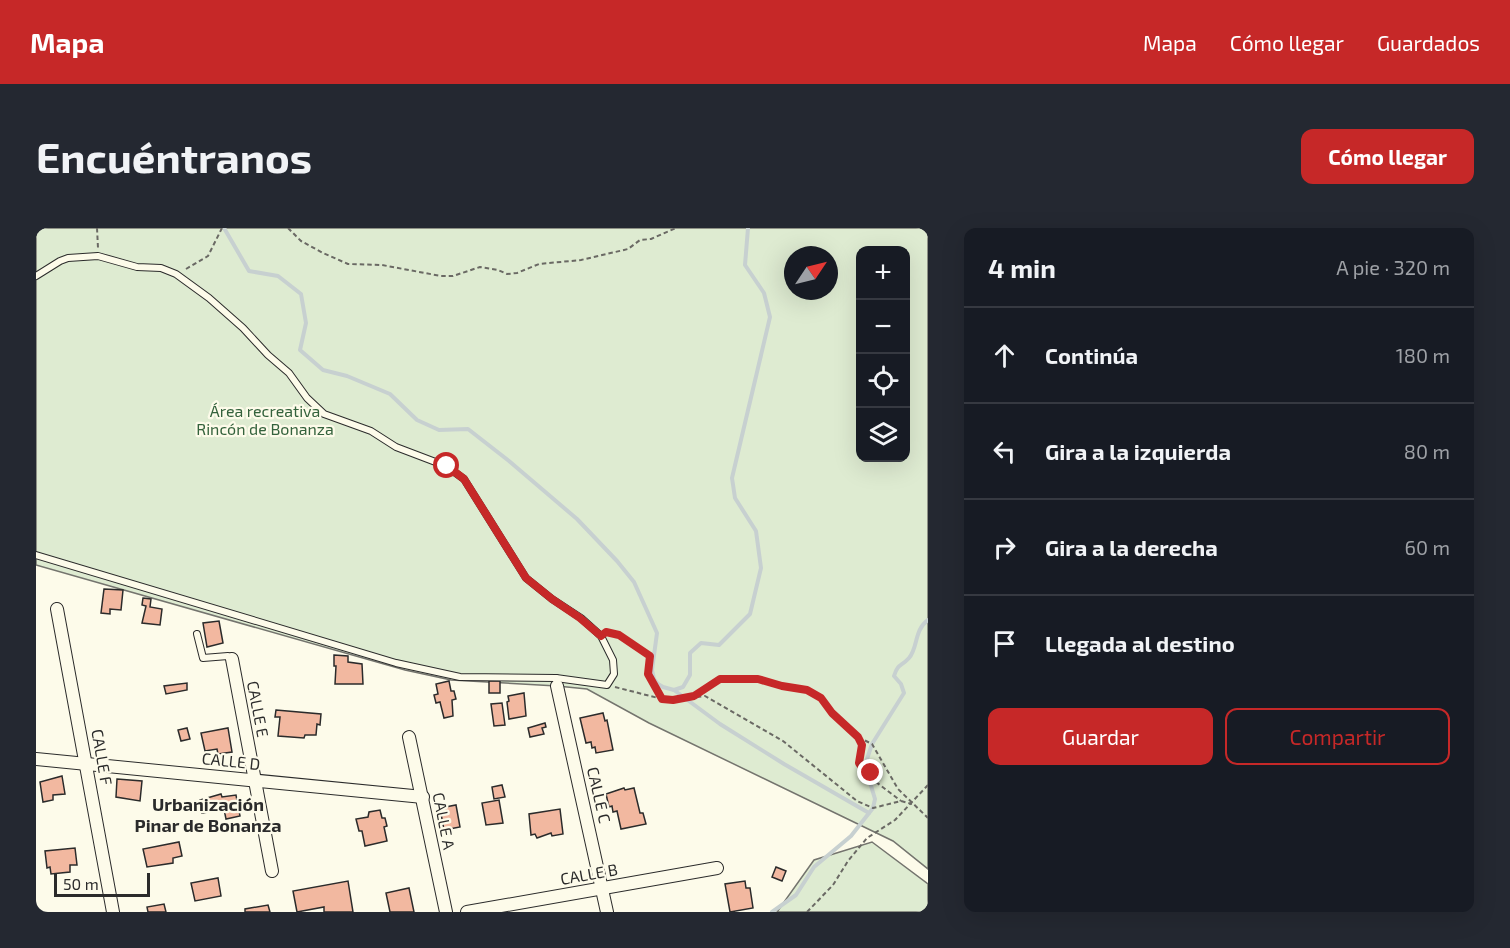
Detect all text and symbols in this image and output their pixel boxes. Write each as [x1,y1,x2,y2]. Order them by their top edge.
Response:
text: Mapa [30,25,104,59]
text: Mapa [1143,30,1197,55]
text: Cómo llegar [1230,30,1344,55]
text: Guardados [1377,30,1480,55]
button: Cómo llegar [1301,129,1474,184]
text: Encuéntranos [36,131,312,181]
north arrow [784,246,838,300]
map controls [856,246,910,462]
button: + [856,246,910,300]
text: 4 min [988,252,1056,283]
text: A pie · 320 m [1336,255,1450,279]
button: − [856,300,910,354]
icon: ahead [988,339,1021,372]
text: Continúa [1045,342,1138,368]
text: 180 m [1396,343,1450,367]
button: locate [856,354,910,408]
park label: Área recreativa Rincón de Bonanza [196,401,334,438]
button: layers [856,408,910,462]
icon: left [988,435,1021,468]
text: Gira a la izquierda [1045,438,1231,464]
text: 80 m [1404,439,1450,463]
route start [433,452,459,478]
icon: right [988,531,1021,564]
text: Gira a la derecha [1045,534,1218,560]
text: 60 m [1405,535,1450,559]
icon: arrive [988,627,1021,660]
text: Llegada al destino [1045,630,1235,656]
street label: CALLE E [244,679,273,739]
button: Guardar [988,708,1213,765]
button: Compartir [1225,708,1450,765]
street label: CALLE F [88,727,117,787]
street label: CALLE D [201,748,261,773]
route end [857,759,883,785]
street label: CALLE C [584,765,615,825]
street label: CALLE A [430,791,459,851]
district label: Urbanización Pinar de Bonanza [135,793,281,836]
street label: CALLE B [559,859,619,888]
scale bar [54,870,150,898]
text: 50 m [63,874,99,893]

